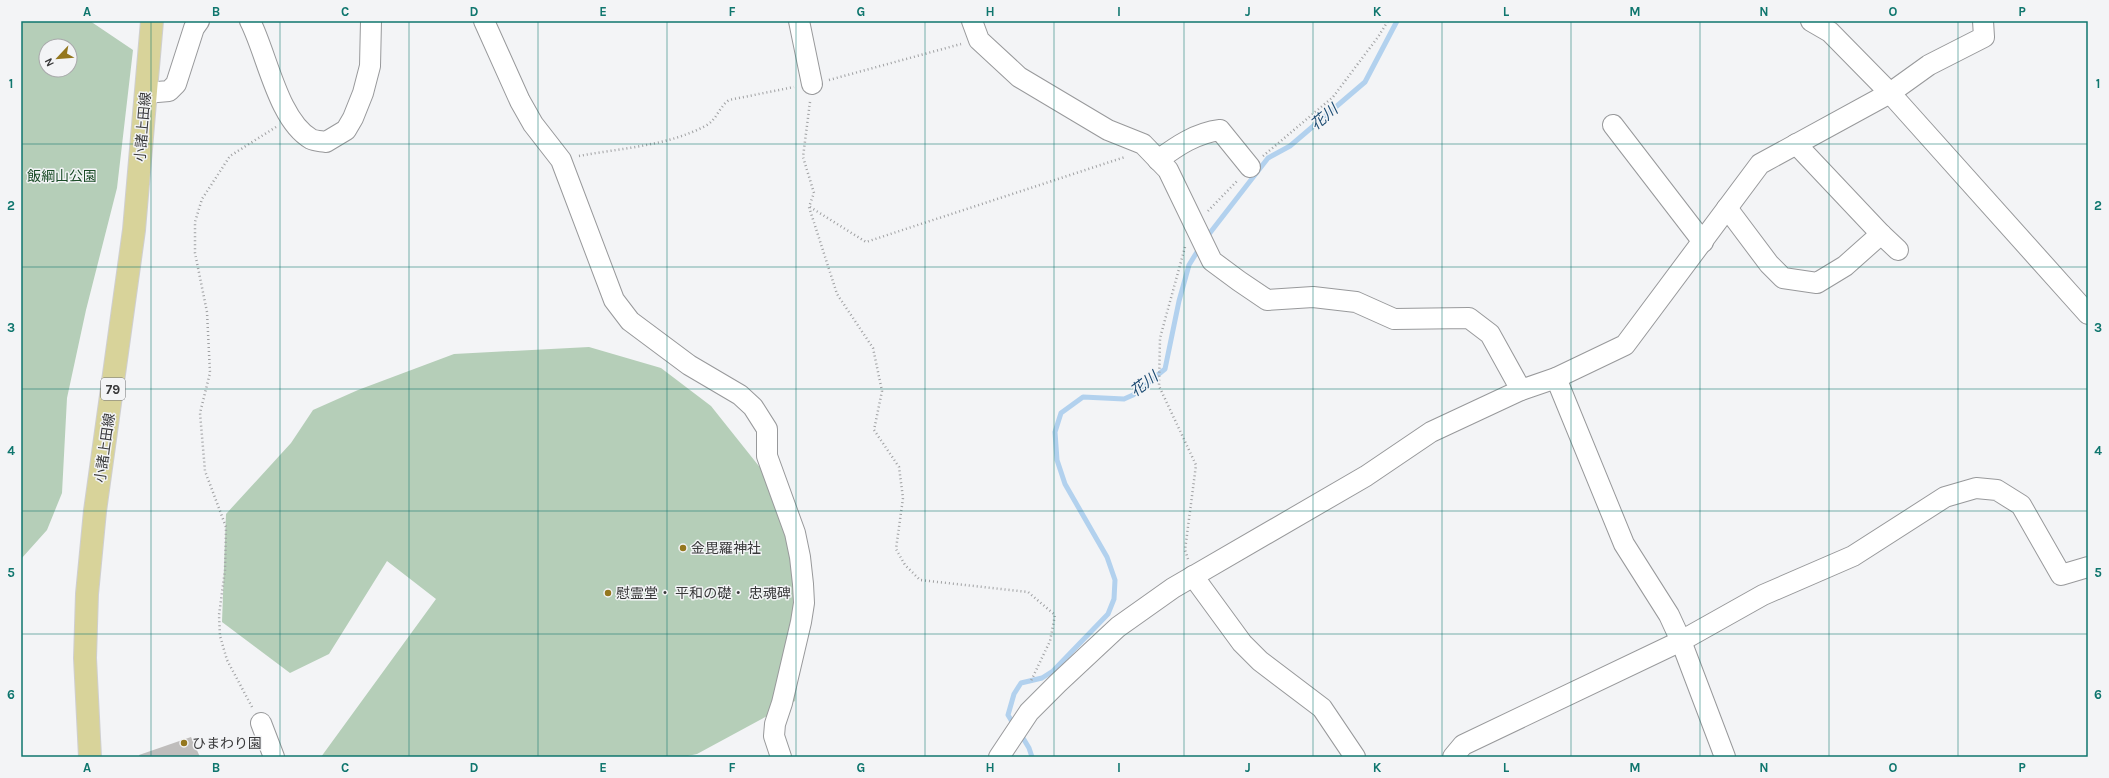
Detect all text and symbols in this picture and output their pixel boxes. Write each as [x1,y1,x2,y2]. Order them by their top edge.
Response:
text: A [83,4,91,19]
text: B [212,4,220,19]
text: C [341,4,349,19]
text: D [470,4,479,19]
text: E [599,4,607,19]
text: F [728,4,736,19]
text: G [857,4,865,19]
text: H [985,4,995,19]
text: I [1117,4,1121,19]
text: J [1245,4,1251,19]
text: K [1373,4,1382,19]
text: L [1503,4,1510,19]
text: M [1629,4,1641,19]
text: N [1759,4,1769,19]
text: O [1889,4,1898,19]
text: P [2018,4,2026,19]
north arrow [38,38,78,78]
text: N [42,56,57,69]
text: 1 [9,76,13,91]
text: 1 [2096,76,2100,91]
street label: 小諸上田線 [131,91,155,163]
water label: 花川 [1307,99,1343,134]
park label: 飯綱山公園 [27,168,97,185]
text: 2 [7,198,15,213]
text: 2 [2094,198,2102,213]
text: 3 [7,320,15,335]
text: 3 [2094,320,2102,335]
water label: 花川 [1127,367,1163,400]
road number: 79 [101,378,125,400]
street label: 小諸上田線 [92,412,118,484]
text: 4 [7,443,15,458]
text: 4 [2094,443,2102,458]
place label: 金毘羅神社 [691,540,761,557]
marker: 金毘羅神社 [678,543,688,553]
text: 5 [7,565,15,580]
text: 5 [2094,565,2102,580]
place label: 慰霊堂・ 平和の礎・ 忠魂碑 [616,585,791,602]
marker: 慰霊堂・ 平和の礎・ 忠魂碑 [603,588,613,598]
text: 6 [7,687,15,702]
text: 6 [2094,687,2102,702]
place label: ひまわり園 [192,735,262,752]
marker: ひまわり園 [179,738,189,748]
text: A [83,760,91,775]
text: B [212,760,220,775]
text: C [341,760,349,775]
text: D [470,760,479,775]
text: E [599,760,607,775]
text: F [728,760,736,775]
text: G [857,760,865,775]
text: H [985,760,995,775]
text: I [1117,760,1121,775]
text: J [1245,760,1251,775]
text: K [1373,760,1382,775]
text: L [1503,760,1510,775]
text: M [1629,760,1641,775]
text: N [1759,760,1769,775]
text: O [1889,760,1898,775]
text: P [2018,760,2026,775]

